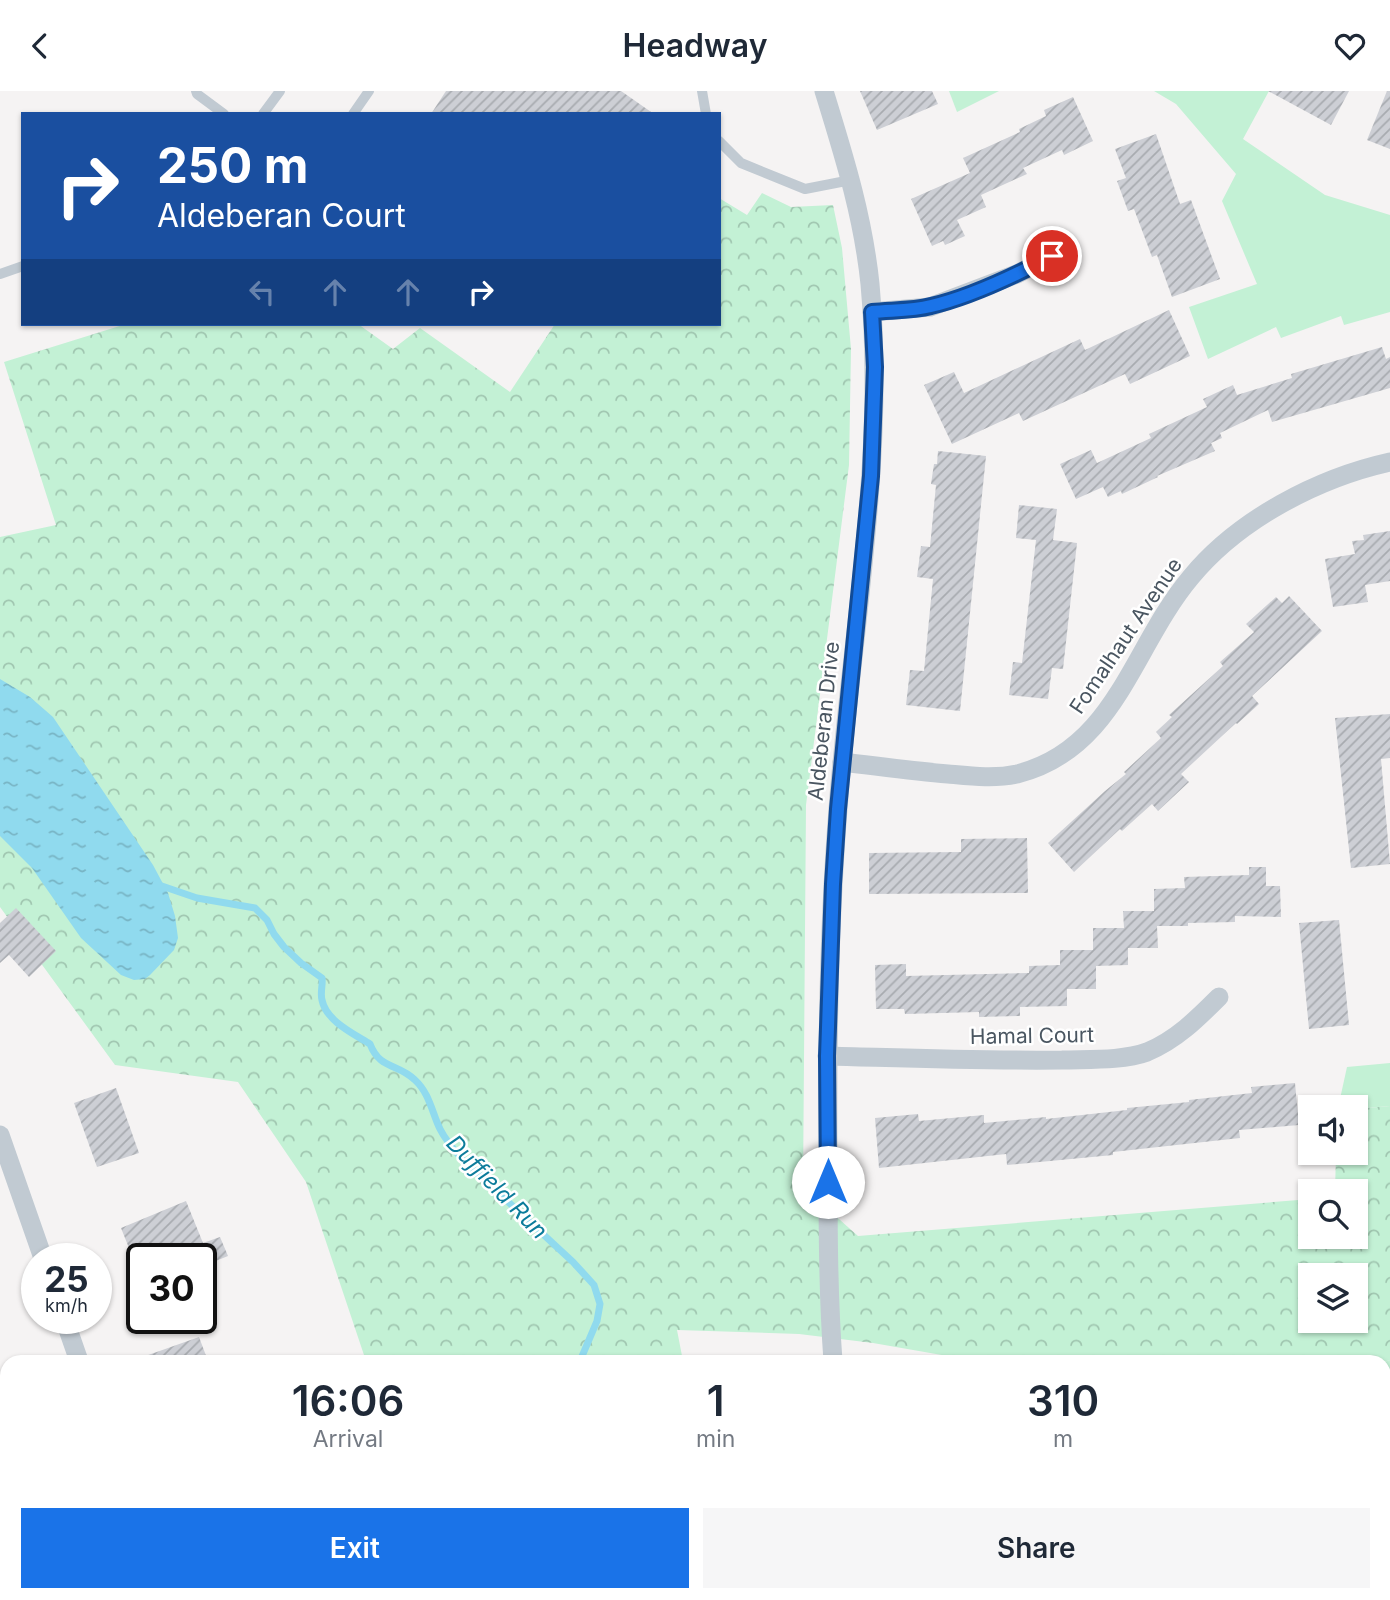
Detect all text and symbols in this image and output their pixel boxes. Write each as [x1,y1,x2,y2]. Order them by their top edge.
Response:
text: Headway [623,26,767,65]
icon: back [21,27,59,65]
icon: heart [1331,27,1369,65]
text: 250 m [157,136,309,195]
icon: right [42,140,133,231]
text: Aldeberan Court [157,196,406,235]
pin [1022,226,1082,286]
icon: arrive [1033,237,1071,275]
icon: left [243,273,281,311]
icon: ahead [316,273,354,311]
icon: ahead [389,273,427,311]
icon: right [462,273,500,311]
street label: Fomalhaut Avenue [1064,553,1187,718]
street label: Aldeberan Drive [803,640,844,802]
street label: Hamal Court [970,1022,1094,1049]
map controls [1298,1095,1368,1333]
button: sound [1298,1095,1368,1165]
water label: Duffield Run [441,1129,553,1245]
position arrow [791,1145,865,1219]
button: search [1298,1179,1368,1249]
speed limit sign: 30 [126,1243,217,1334]
text: 25 [44,1258,89,1300]
button: layers [1298,1263,1368,1333]
text: km/h [45,1295,88,1316]
text: 16:06 [292,1375,404,1426]
text: 1 [707,1375,725,1426]
text: 310 [1027,1375,1099,1426]
text: Arrival [313,1425,383,1453]
text: min [696,1425,735,1453]
text: m [1053,1425,1073,1453]
button: Exit [21,1508,689,1588]
button: Share [703,1508,1370,1588]

